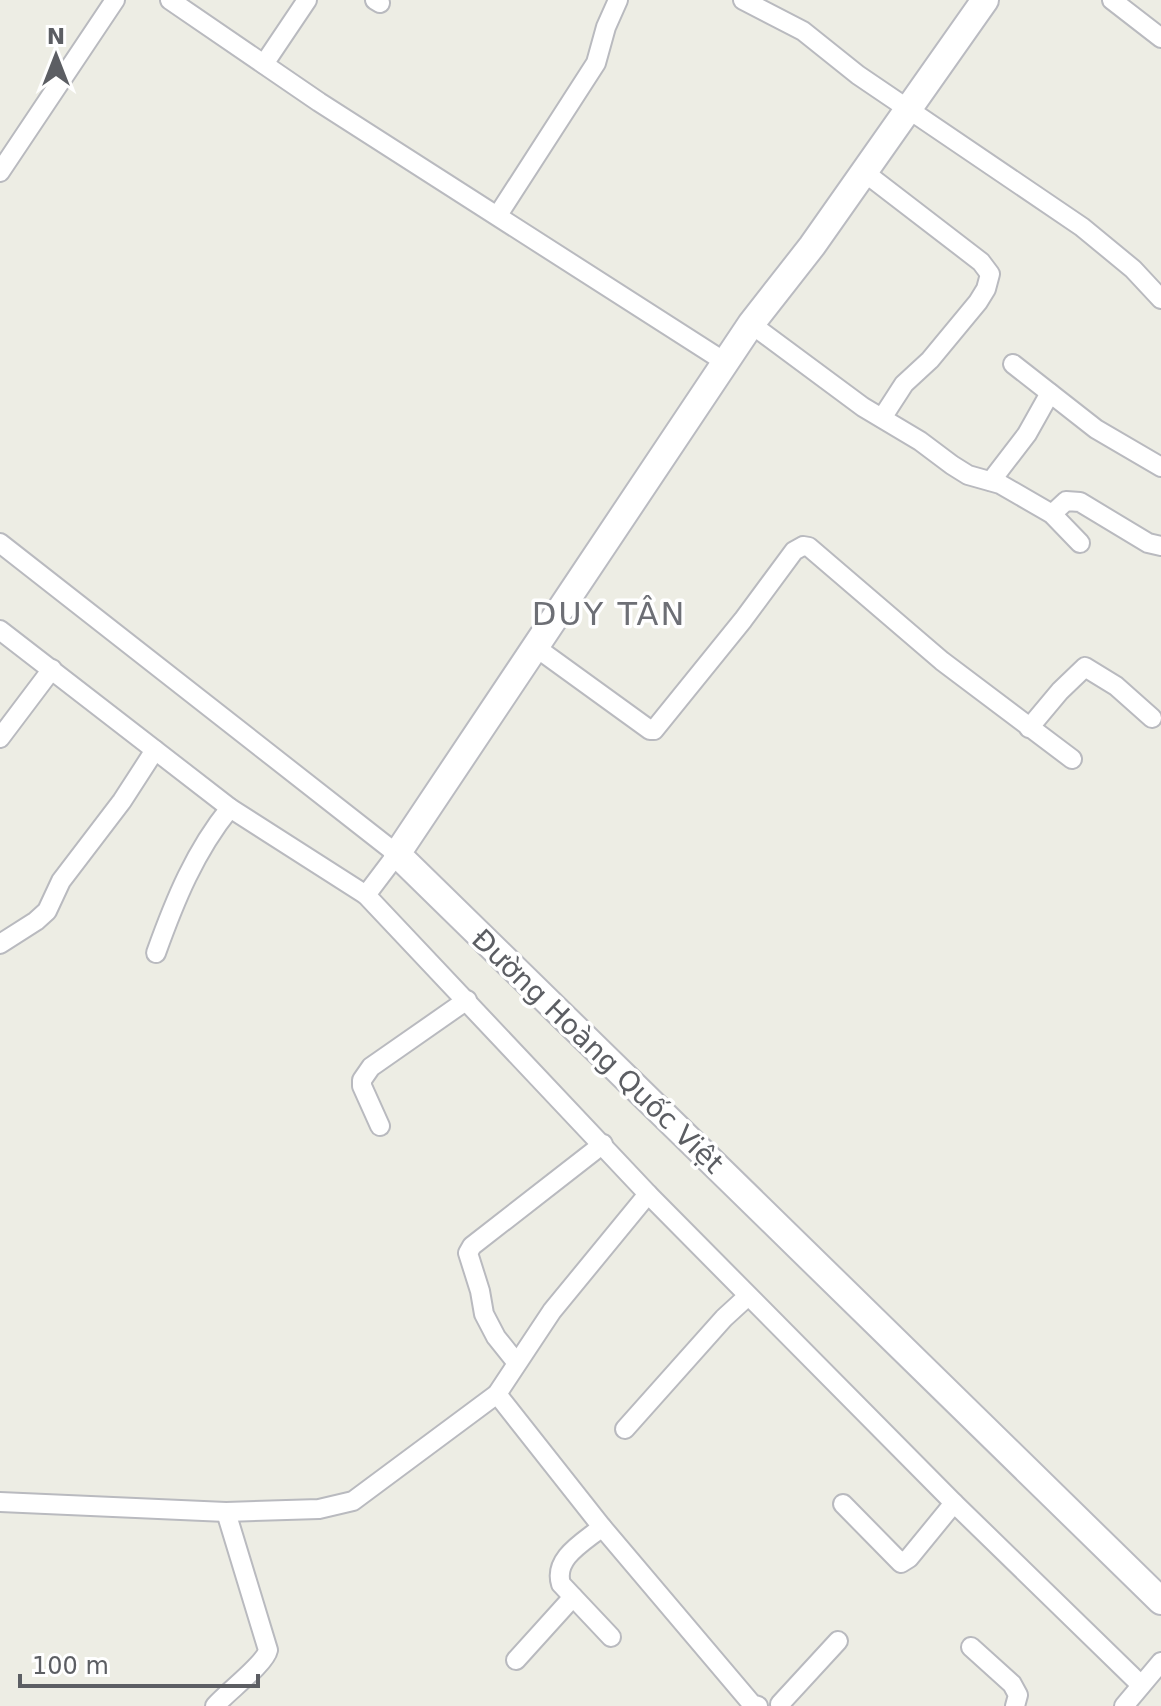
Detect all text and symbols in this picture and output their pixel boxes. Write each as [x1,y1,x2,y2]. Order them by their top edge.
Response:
north arrow [16,16,96,96]
text: N [47,24,65,49]
district label: DUY TÂN [532,595,686,633]
street label: Đường Hoàng Quốc Việt [465,923,730,1180]
scale bar [20,1638,258,1688]
text: 100 m [32,1652,109,1680]

